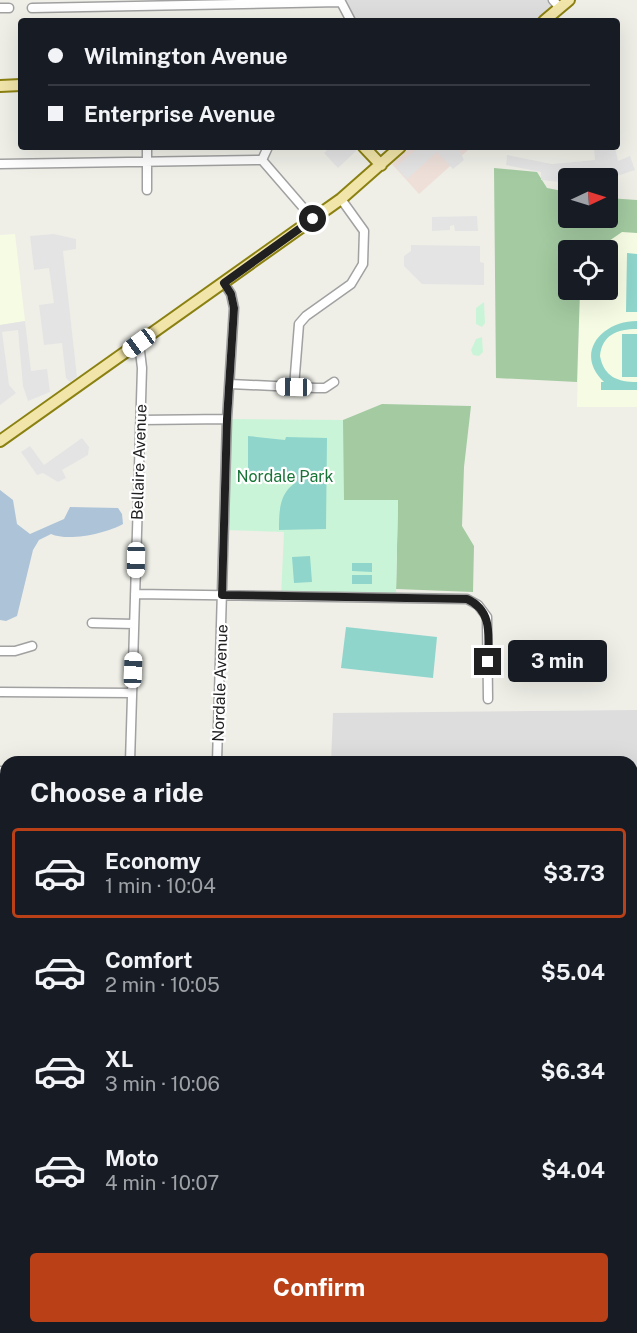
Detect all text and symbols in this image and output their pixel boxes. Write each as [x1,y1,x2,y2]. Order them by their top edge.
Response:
text: Wilmington Avenue [84,43,288,69]
text: Enterprise Avenue [84,101,276,127]
north arrow [558,168,618,228]
map controls [558,168,618,300]
route start [299,205,326,232]
button: locate [558,240,618,300]
car [119,325,159,361]
car [276,378,312,396]
street label: Bellaire Avenue [127,404,151,520]
park label: Nordale Park [237,467,333,486]
car [127,542,145,578]
street label: Nordale Avenue [208,624,232,742]
callout: 3 min [509,641,608,683]
route end [474,648,501,675]
text: 3 min [531,649,584,673]
car [123,652,143,688]
text: Choose a ride [30,776,204,808]
icon: car [33,846,87,900]
text: Economy [105,848,201,874]
text: $3.73 [543,860,605,886]
text: 1 min · 10:04 [105,874,216,898]
icon: car [33,945,87,999]
text: Comfort [105,947,192,973]
text: $5.04 [541,959,605,985]
text: 2 min · 10:05 [105,973,220,997]
icon: car [33,1044,87,1098]
text: XL [105,1046,133,1072]
text: $6.34 [541,1058,605,1084]
text: 3 min · 10:06 [105,1072,220,1096]
icon: car [33,1143,87,1197]
text: Moto [105,1145,159,1171]
text: $4.04 [541,1157,605,1183]
text: 4 min · 10:07 [105,1171,219,1195]
button: Confirm [30,1253,608,1322]

